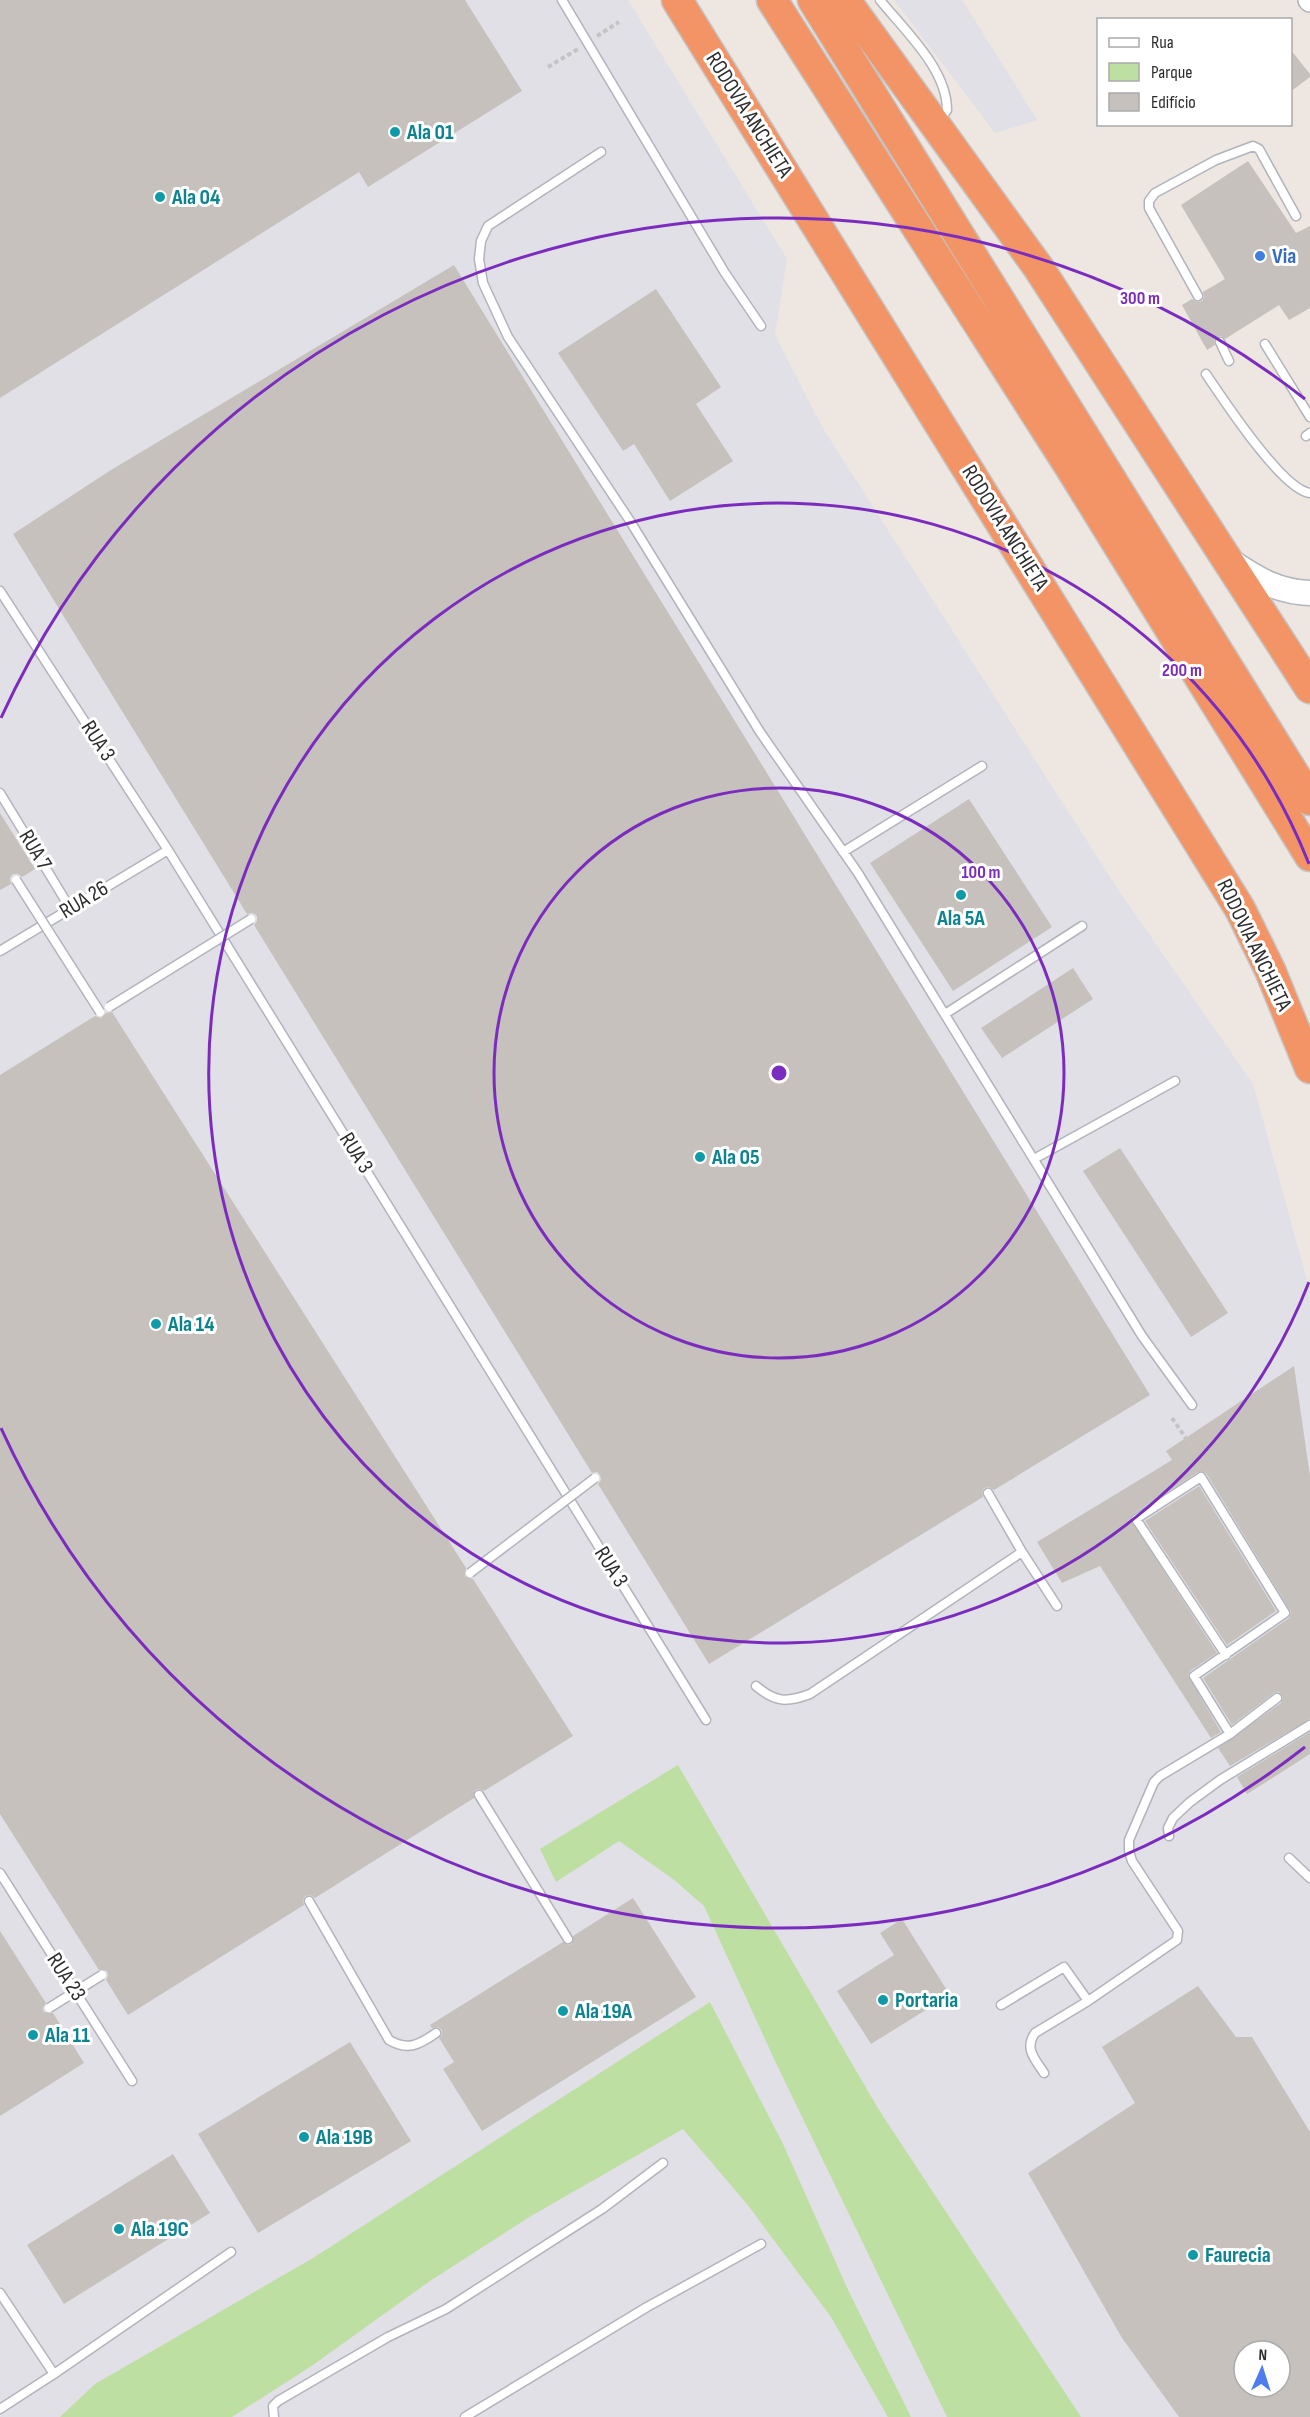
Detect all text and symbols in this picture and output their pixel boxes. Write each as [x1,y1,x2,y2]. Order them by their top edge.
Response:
legend [1097,18,1292,126]
text: Rua [1151,32,1174,53]
street label: RODOVIA ANCHIETA [700,47,799,183]
text: Parque [1151,62,1192,83]
text: Edifício [1151,92,1196,113]
place label: Ala 01 [406,119,454,146]
marker: Ala 01 [388,125,402,139]
place label: Ala 04 [171,184,220,211]
marker: Ala 04 [153,190,167,204]
place label: Via [1272,243,1296,270]
marker: Via [1253,249,1267,263]
text: 300 m [1120,288,1160,309]
street label: RODOVIA ANCHIETA [956,460,1055,596]
text: 200 m [1162,660,1202,681]
street label: RUA 3 [75,716,121,766]
street label: RUA 7 [12,825,58,875]
text: 100 m [962,862,1001,883]
street label: RUA 26 [55,875,113,925]
street label: RODOVIA ANCHIETA [1211,875,1298,1016]
marker: Ala 5A [954,888,968,902]
place label: Ala 5A [936,905,985,932]
centre of rings [769,1063,789,1083]
street label: RUA 3 [333,1128,379,1178]
place label: Ala 05 [711,1144,760,1171]
marker: Ala 05 [693,1150,707,1164]
place label: Ala 14 [167,1311,215,1338]
marker: Ala 14 [149,1317,163,1331]
street label: RUA 3 [588,1542,634,1592]
street label: RUA 23 [41,1948,91,2006]
place label: Portaria [895,1987,958,2014]
marker: Portaria [876,1993,890,2007]
place label: Ala 19A [574,1998,633,2025]
marker: Ala 19A [556,2004,570,2018]
place label: Ala 11 [44,2022,90,2049]
marker: Ala 11 [26,2028,40,2042]
place label: Ala 19B [315,2124,373,2151]
marker: Ala 19B [297,2130,311,2144]
place label: Ala 19C [130,2216,189,2243]
marker: Ala 19C [112,2222,126,2236]
place label: Faurecia [1205,2242,1271,2269]
marker: Faurecia [1186,2248,1200,2262]
north arrow [1232,2339,1292,2399]
text: N [1258,2346,1267,2365]

